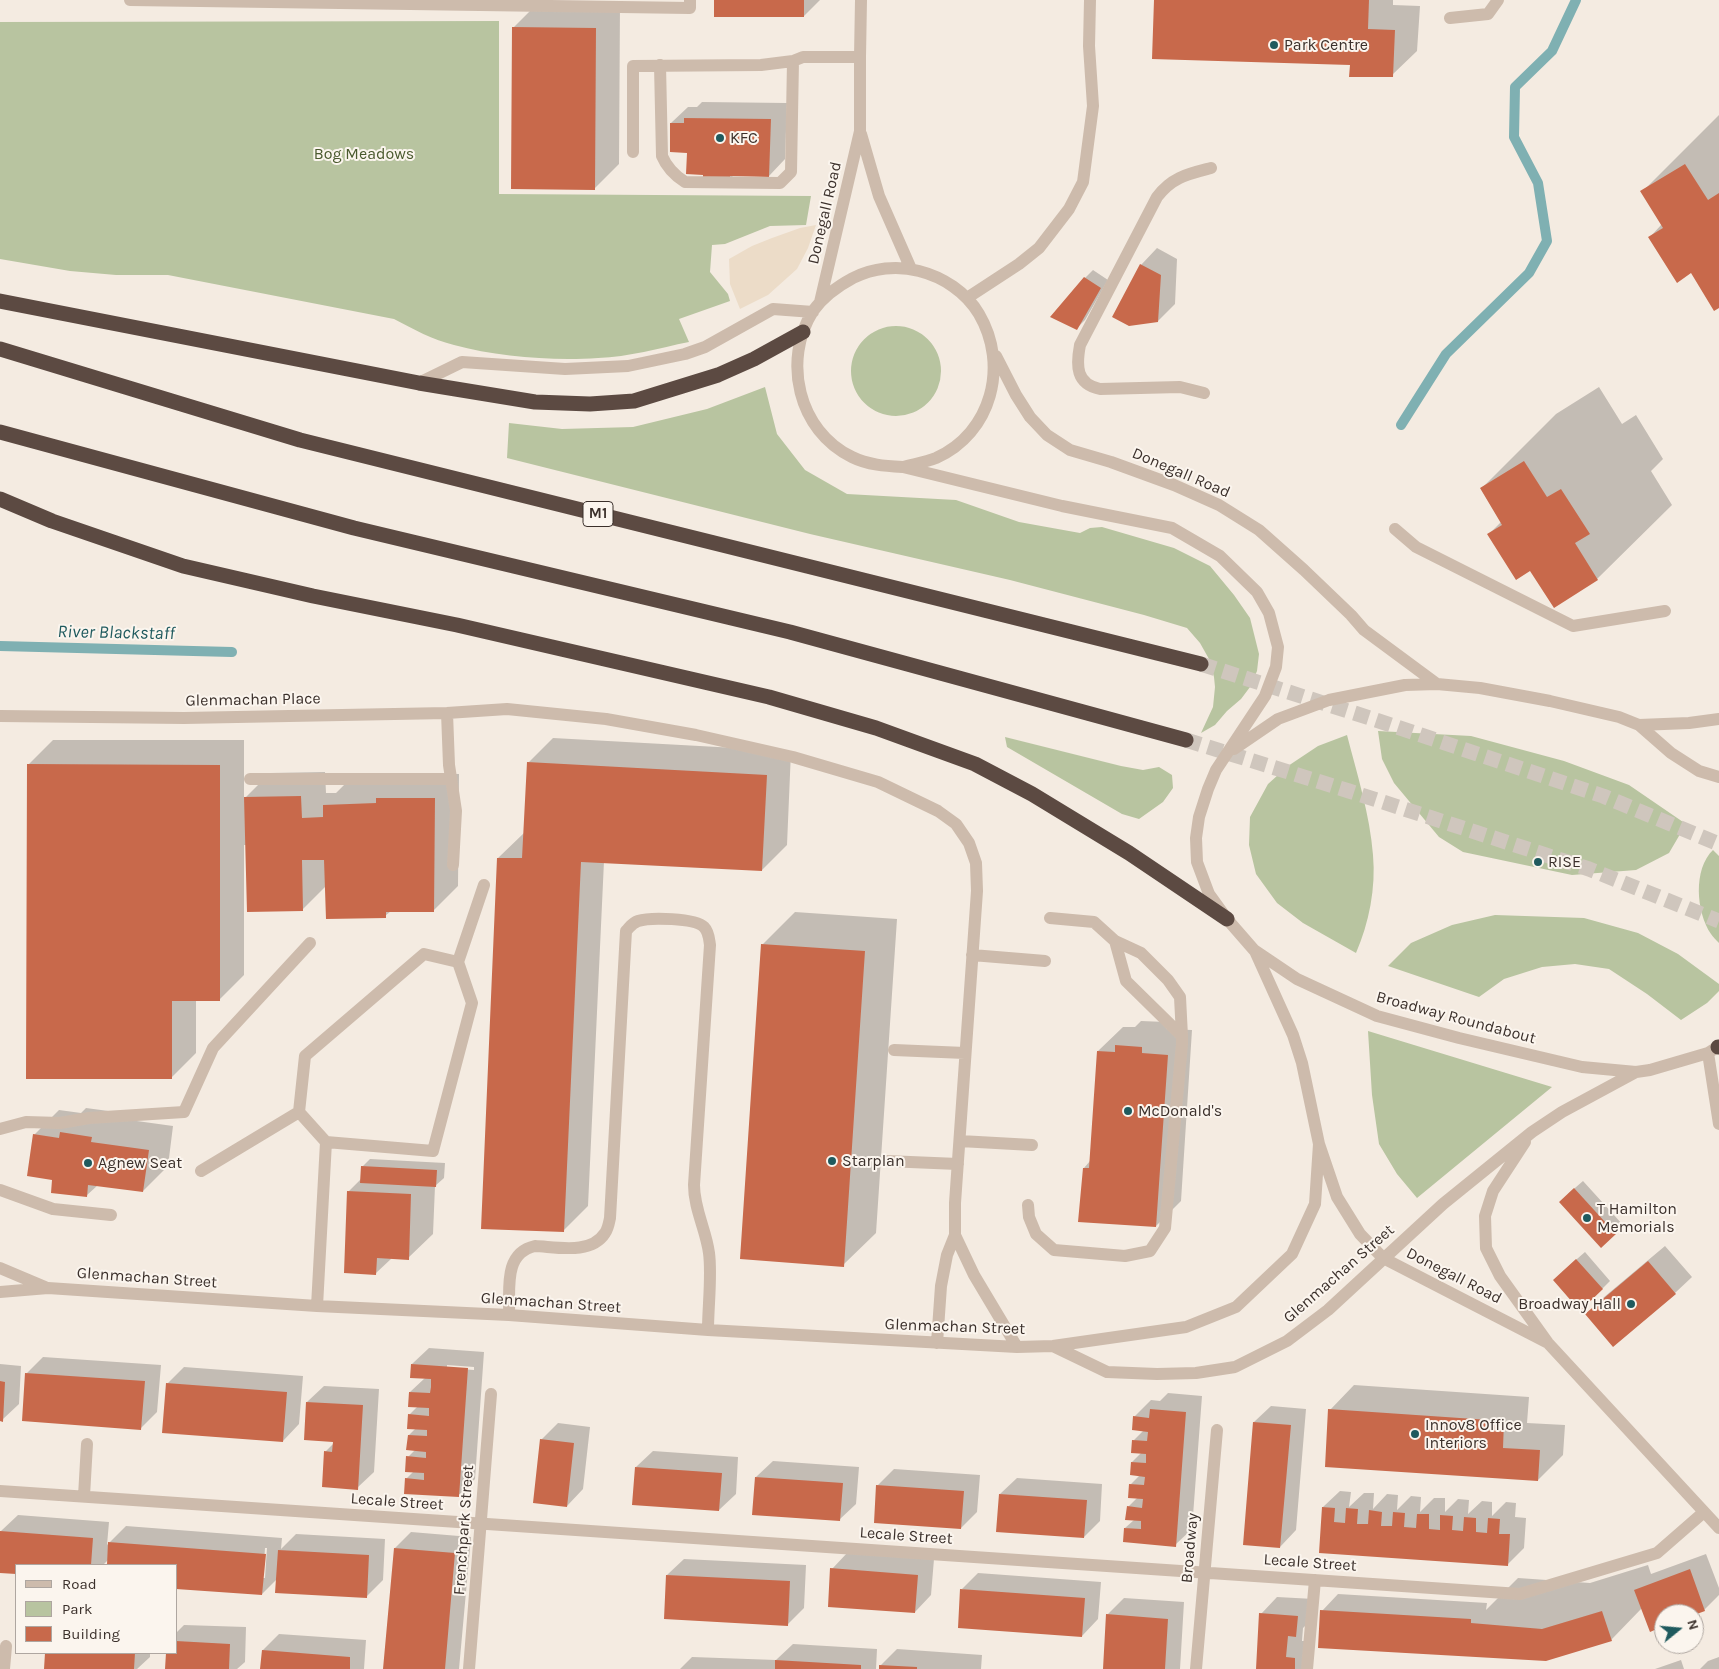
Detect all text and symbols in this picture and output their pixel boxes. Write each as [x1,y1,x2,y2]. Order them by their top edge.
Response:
place label: Park Centre [1284,35,1368,55]
marker: Park Centre [1268,39,1280,51]
place label: KFC [730,128,758,148]
marker: KFC [714,132,726,144]
park label: Bog Meadows [314,144,414,164]
street label: Donegall Road [804,160,846,266]
street label: Donegall Road [1129,444,1233,502]
road number: M1 [583,502,613,526]
water label: River Blackstaff [57,621,175,645]
street label: Glenmachan Place [185,689,321,711]
place label: RISE [1548,852,1581,872]
marker: RISE [1532,856,1544,868]
street label: Broadway Roundabout [1374,987,1538,1049]
place label: McDonald's [1138,1101,1222,1121]
marker: McDonald's [1122,1105,1134,1117]
place label: Starplan [842,1151,905,1171]
place label: Agnew Seat [98,1153,182,1173]
marker: Starplan [826,1155,838,1167]
marker: Agnew Seat [82,1157,94,1169]
place label: T Hamilton Memorials [1597,1199,1677,1237]
marker: T Hamilton Memorials [1581,1212,1593,1224]
street label: Glenmachan Street [1280,1221,1398,1327]
street label: Donegall Road [1403,1244,1505,1308]
street label: Glenmachan Street [76,1264,218,1292]
street label: Glenmachan Street [480,1289,622,1317]
place label: Broadway Hall [1518,1294,1621,1314]
marker: Broadway Hall [1625,1298,1637,1310]
street label: Glenmachan Street [884,1315,1026,1339]
place label: Innov8 Office Interiors [1425,1415,1522,1453]
marker: Innov8 Office Interiors [1409,1428,1421,1440]
street label: Frenchpark Street [450,1464,478,1596]
street label: Lecale Street [350,1489,444,1515]
street label: Broadway [1177,1512,1203,1584]
street label: Lecale Street [859,1523,953,1549]
street label: Lecale Street [1263,1550,1357,1576]
legend [15,1564,178,1654]
text: Road [62,1575,97,1593]
text: Park [62,1600,92,1618]
north arrow [1654,1604,1704,1654]
text: N [1683,1617,1702,1632]
text: Building [62,1625,120,1643]

